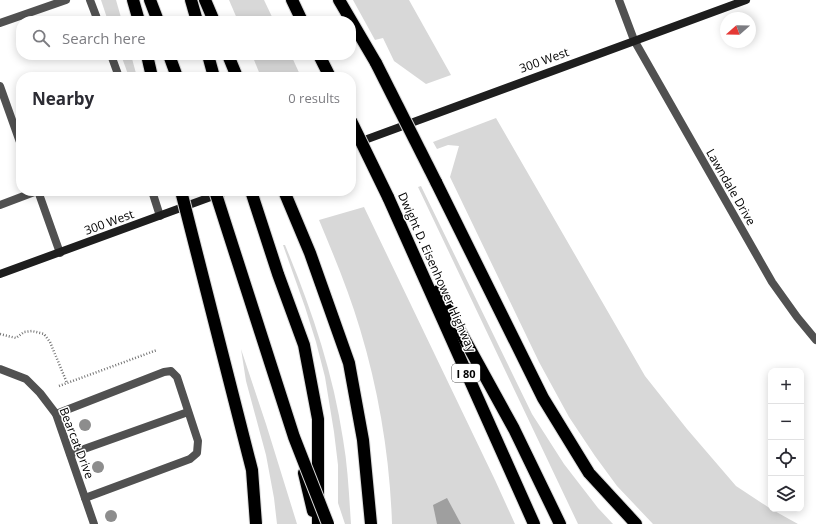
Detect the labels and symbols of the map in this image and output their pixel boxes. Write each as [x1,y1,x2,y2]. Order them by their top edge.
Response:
north arrow [720,12,756,48]
street label: 300 West [517,43,571,77]
street label: Lawndale Drive [702,146,760,229]
street label: Dwight D. Eisenhower Highway [394,189,480,355]
street label: 300 West [82,205,136,239]
road number: I 80 [452,364,480,382]
street label: Bearcat Drive [56,405,99,481]

